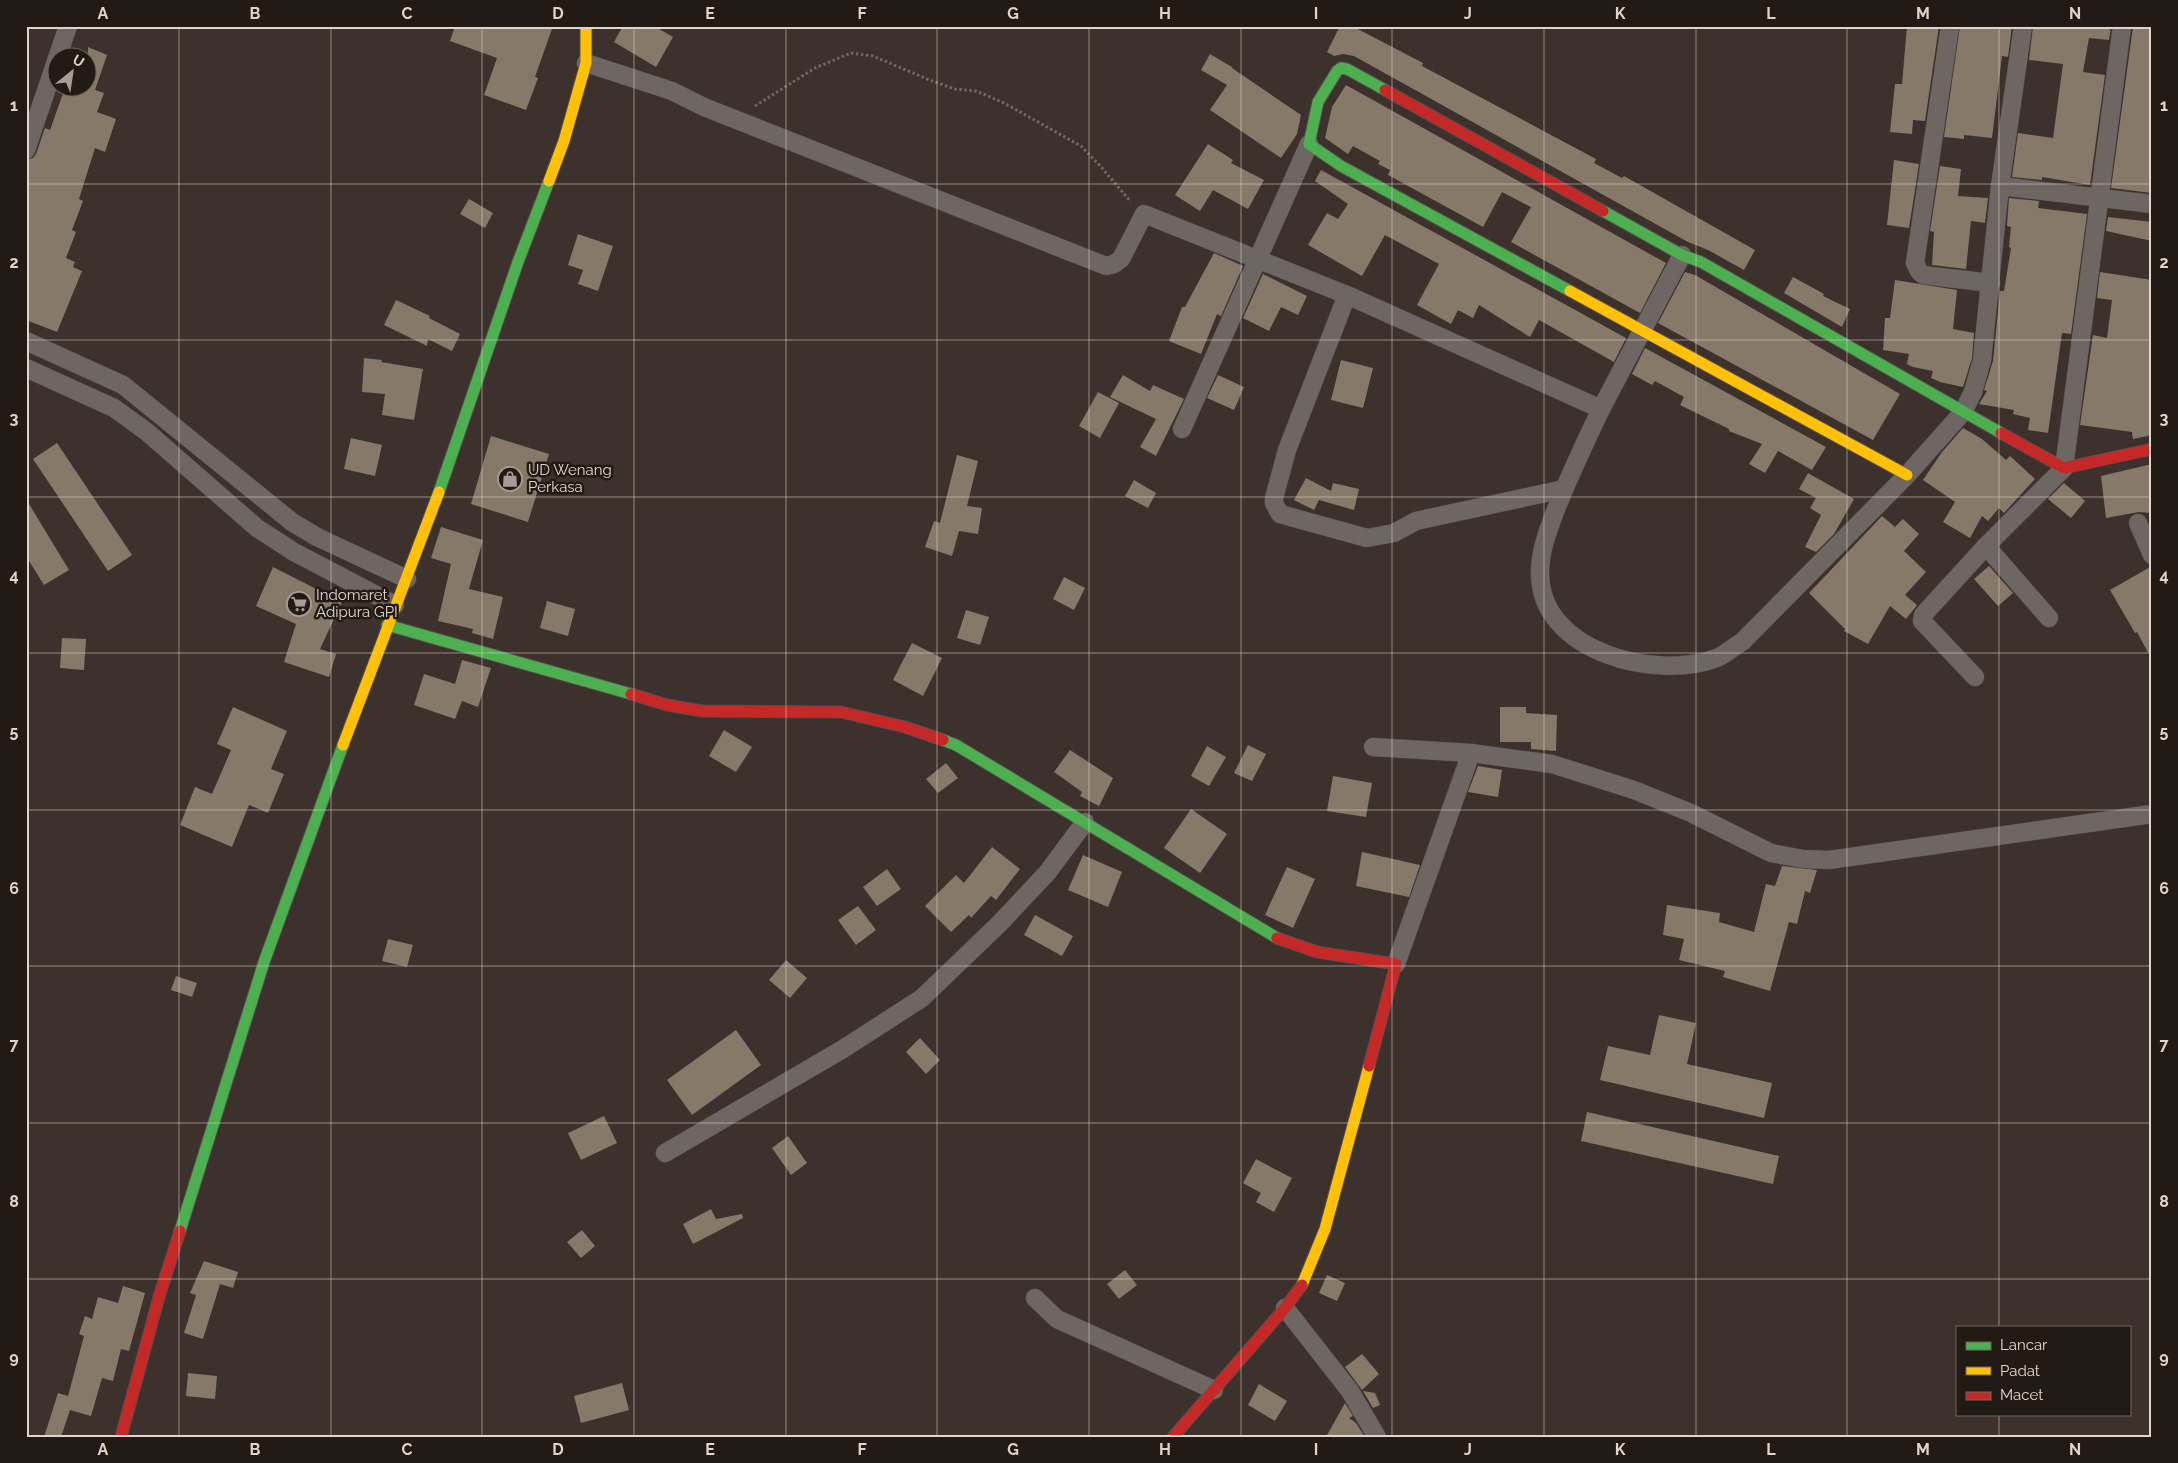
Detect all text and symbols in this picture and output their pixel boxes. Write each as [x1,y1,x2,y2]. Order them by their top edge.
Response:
text: A [98,4,109,23]
text: B [250,4,261,23]
text: C [402,4,413,23]
text: D [552,4,564,23]
text: E [705,4,715,23]
text: F [857,4,867,23]
text: G [1007,4,1019,23]
text: H [1159,4,1171,23]
text: I [1314,4,1318,23]
text: J [1464,4,1472,23]
text: K [1615,4,1626,23]
text: L [1766,4,1776,23]
text: M [1916,4,1930,23]
text: N [2069,4,2081,23]
north arrow [48,48,98,98]
text: U [70,51,87,70]
text: 1 [10,96,18,115]
text: 1 [2160,96,2168,115]
text: 2 [9,253,19,272]
text: 2 [2159,253,2169,272]
text: 3 [10,409,19,428]
text: 3 [2160,409,2169,428]
place label: UD Wenang Perkasa [528,461,612,496]
shop icon: UD Wenang Perkasa [497,466,523,492]
text: 4 [9,566,19,585]
text: 4 [2159,566,2169,585]
place label: Indomaret Adipura GPI [316,586,398,621]
supermarket icon: Indomaret Adipura GPI [286,591,312,617]
text: 5 [10,722,19,741]
text: 5 [2160,722,2169,741]
text: 6 [9,879,19,898]
text: 6 [2159,879,2169,898]
text: 7 [10,1035,19,1054]
text: 7 [2160,1035,2169,1054]
text: 8 [9,1192,19,1211]
text: 8 [2159,1192,2169,1211]
legend [1956,1326,2130,1416]
text: Lancar [2000,1336,2048,1354]
text: 9 [9,1348,19,1367]
text: 9 [2159,1348,2169,1367]
text: Padat [2000,1362,2040,1380]
text: Macet [2000,1386,2043,1404]
text: A [98,1440,109,1459]
text: B [250,1440,261,1459]
text: C [402,1440,413,1459]
text: D [552,1440,564,1459]
text: E [705,1440,715,1459]
text: F [857,1440,867,1459]
text: G [1007,1440,1019,1459]
text: H [1159,1440,1171,1459]
text: I [1314,1440,1318,1459]
text: J [1464,1440,1472,1459]
text: K [1615,1440,1626,1459]
text: L [1766,1440,1776,1459]
text: M [1916,1440,1930,1459]
text: N [2069,1440,2081,1459]

